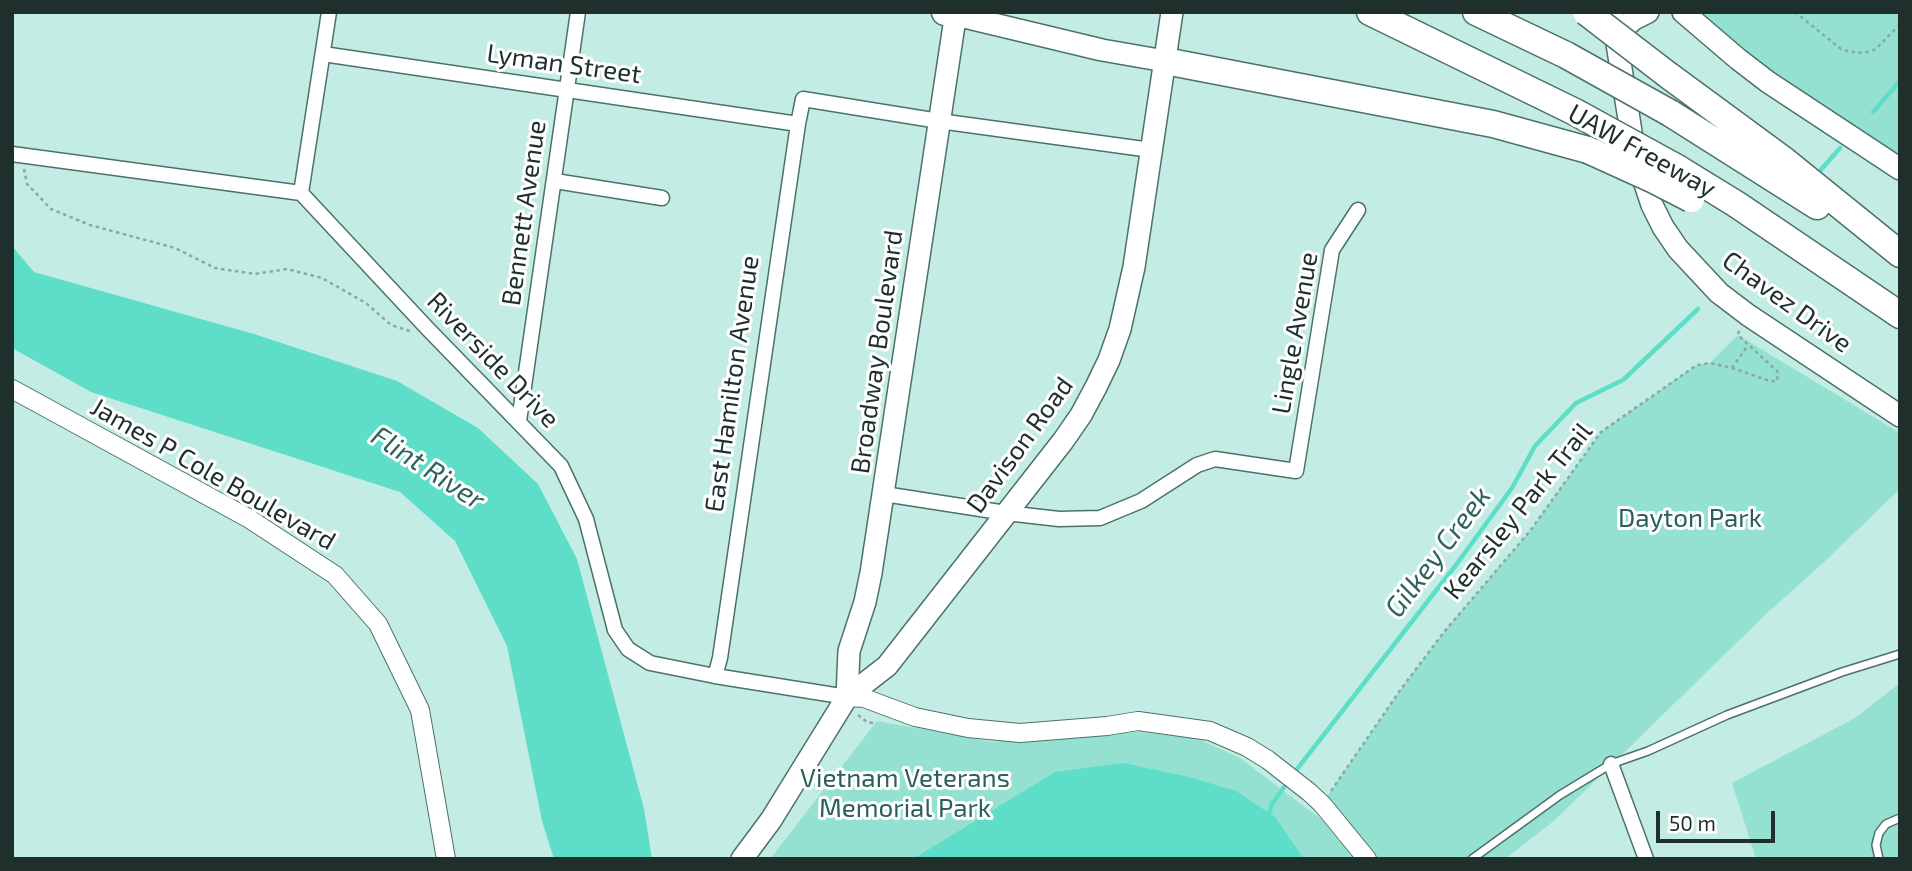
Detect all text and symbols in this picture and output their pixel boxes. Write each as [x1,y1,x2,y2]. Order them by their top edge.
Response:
street label: Lyman Street [485,38,643,90]
street label: UAW Freeway [1563,98,1721,204]
street label: Bennett Avenue [496,118,552,308]
street label: Broadway Boulevard [844,228,910,476]
street label: Chavez Drive [1716,245,1858,359]
street label: Lingle Avenue [1265,250,1325,416]
street label: East Hamilton Avenue [699,254,765,514]
street label: Riverside Drive [420,286,566,434]
street label: Davison Road [960,371,1080,519]
street label: James P Cole Boulevard [85,391,341,557]
street label: Kearsley Park Trail [1437,416,1599,606]
water label: Flint River [365,419,491,517]
water label: Gilkey Creek [1378,480,1498,624]
park label: Dayton Park [1618,502,1762,534]
park label: Vietnam Veterans Memorial Park [800,762,1010,824]
scale bar [1660,798,1779,842]
text: 50 m [1669,810,1716,835]

